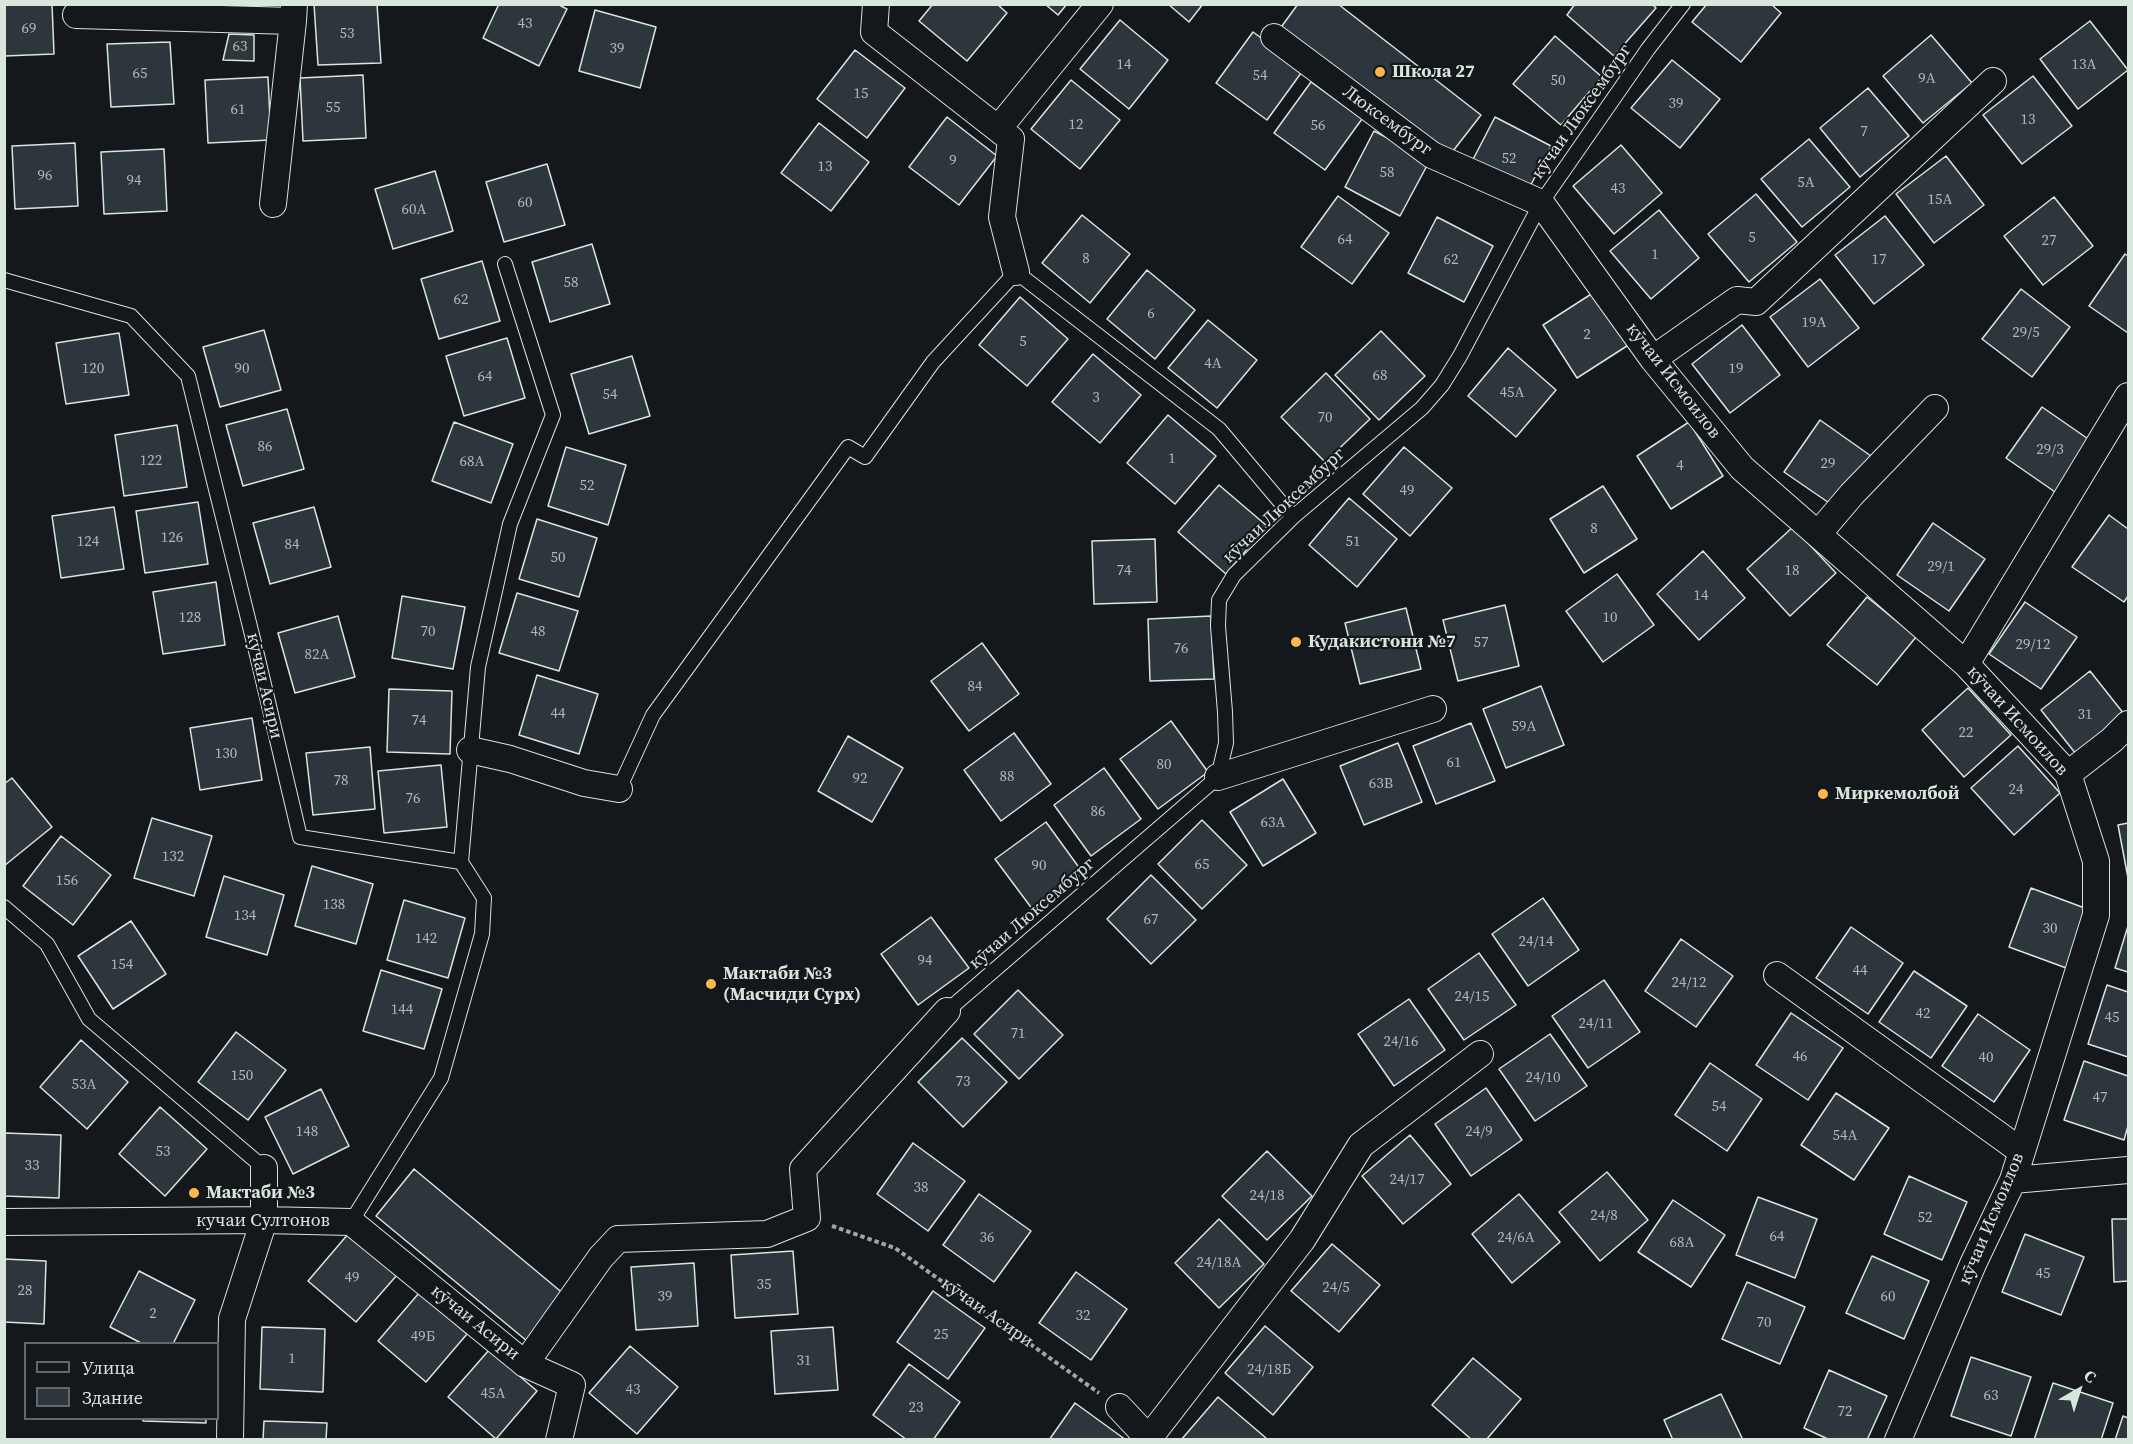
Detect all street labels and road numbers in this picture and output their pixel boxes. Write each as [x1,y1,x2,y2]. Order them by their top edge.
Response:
street label: кӯчаи Люксембург [1527,41,1637,183]
street label: Люксембург [1338,81,1436,161]
street label: кӯчаи Исмоилов [1621,319,1725,443]
street label: кӯчаи Люксембург [1218,444,1350,568]
street label: кӯчаи Асири [241,631,287,741]
street label: кӯчаи Исмоилов [1962,661,2072,781]
street label: кӯчаи Люксембург [965,854,1099,974]
street label: кӯчаи Исмоилов [1955,1150,2029,1288]
street label: кучаи Султонов [196,1210,330,1232]
street label: кӯчаи Асири [937,1273,1037,1353]
street label: кӯчаи Асири [426,1281,524,1365]

